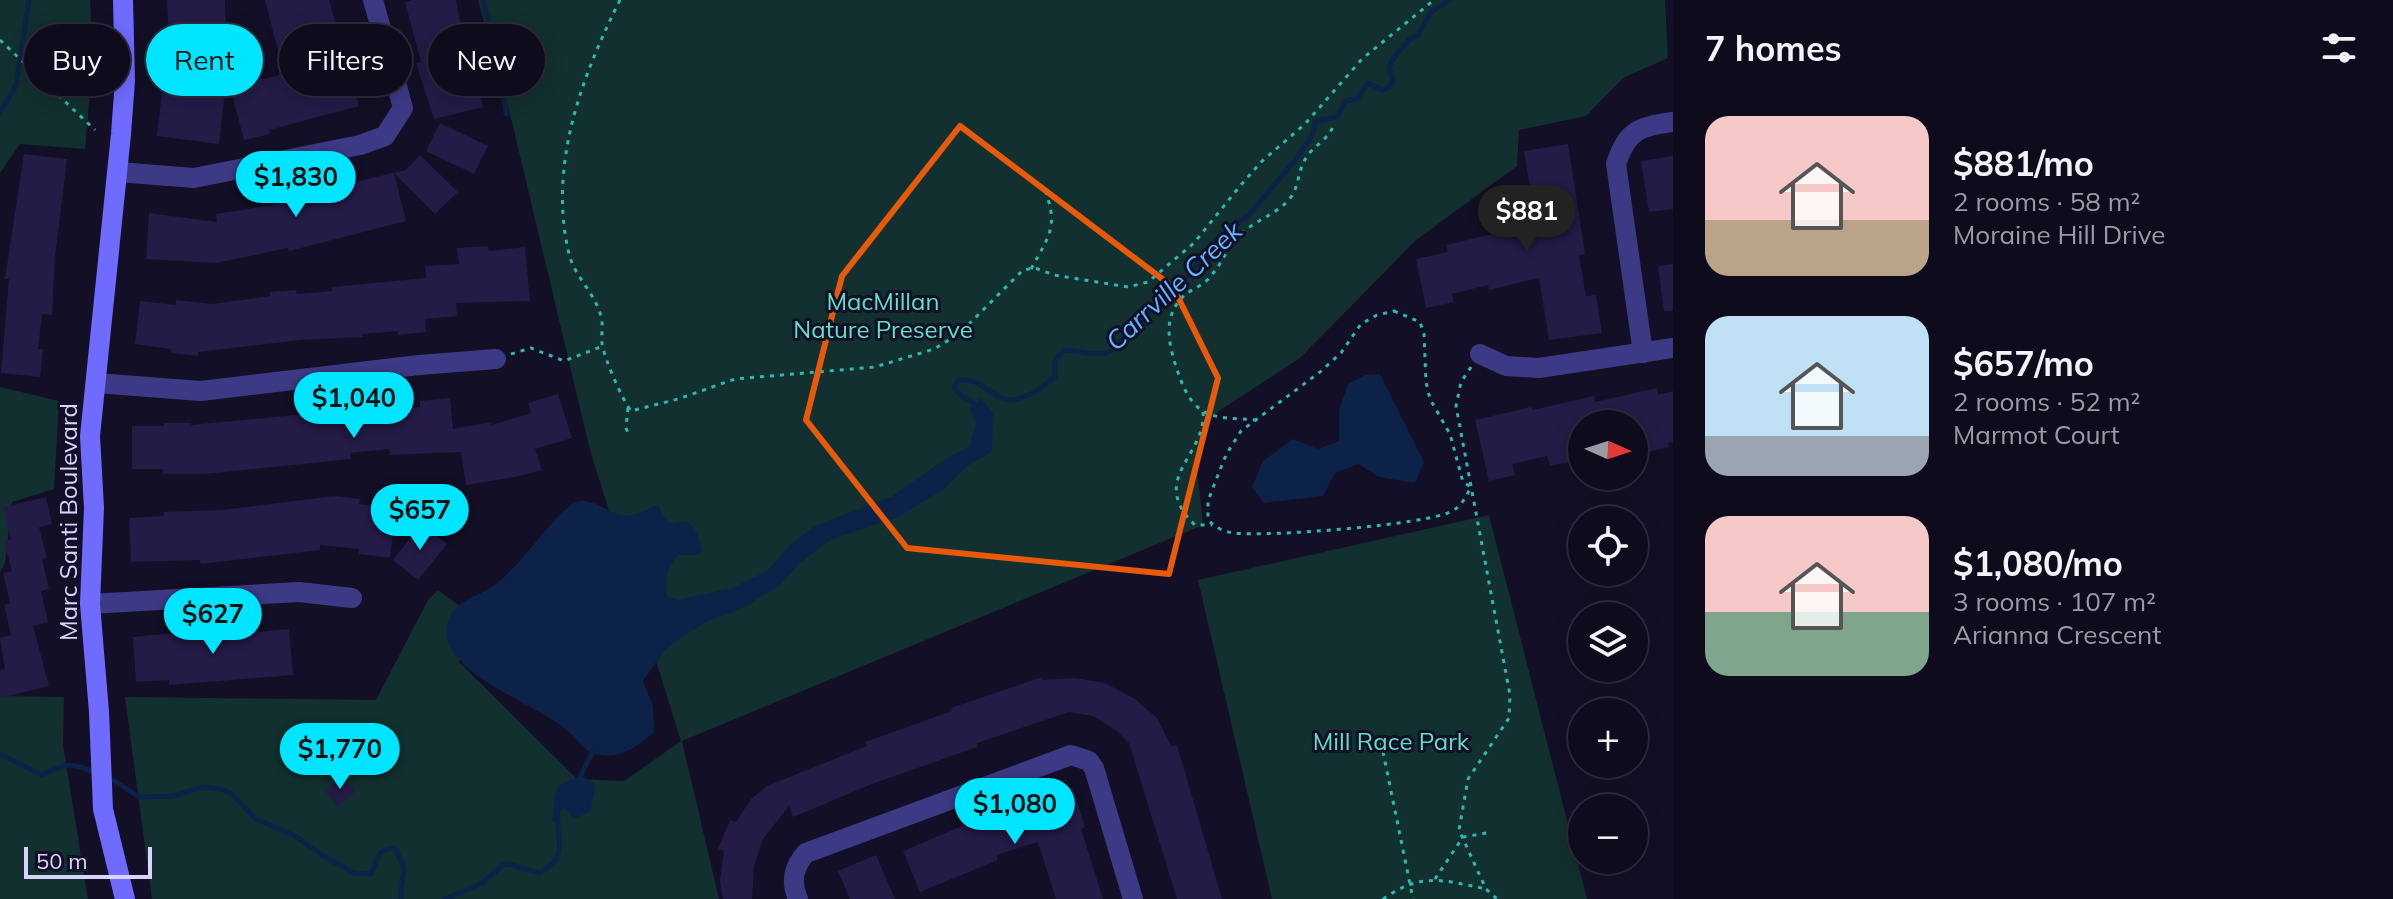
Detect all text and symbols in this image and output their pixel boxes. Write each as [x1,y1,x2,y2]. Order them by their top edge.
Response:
chip: Buy [24,24,130,96]
chip: Rent [146,24,263,96]
chip: Filters [279,24,412,96]
chip: New [428,24,545,96]
icon: filters [2317,26,2361,70]
text: 7 homes [1705,27,1842,70]
text: $881/mo [1953,142,2094,185]
icon: home [1769,148,1865,244]
pin: $1,830 [231,151,361,219]
text: $1,830 [254,160,338,193]
pin: $881 [1480,185,1574,253]
text: 2 rooms · 58 m² [1953,185,2140,218]
text: $881 [1496,194,1558,227]
water label: Carrville Creek [1099,214,1249,357]
text: Moraine Hill Drive [1953,218,2166,251]
park label: MacMillan Nature Preserve [793,286,973,344]
text: $657/mo [1953,342,2094,385]
icon: home [1769,348,1865,444]
pin: $1,040 [289,372,419,440]
text: $1,040 [312,381,396,414]
text: 2 rooms · 52 m² [1953,385,2140,418]
street label: Marc Santi Boulevard [53,403,83,641]
north arrow [1568,410,1648,490]
map controls [1568,410,1648,874]
text: Marmot Court [1953,418,2120,451]
pin: $657 [373,484,467,552]
text: $657 [389,493,451,526]
button: locate [1568,506,1648,586]
text: $1,080/mo [1953,542,2123,585]
icon: home [1769,548,1865,644]
text: 3 rooms · 107 m² [1953,585,2156,618]
pin: $627 [166,588,260,656]
text: $627 [182,597,244,630]
button: layers [1568,602,1648,682]
text: Arianna Crescent [1953,618,2161,651]
button: + [1568,698,1648,778]
pin: $1,770 [275,723,405,791]
park label: Mill Race Park [1313,726,1470,756]
text: $1,770 [298,732,382,765]
pin: $1,080 [950,778,1080,846]
text: $1,080 [973,787,1057,820]
button: − [1568,794,1648,874]
scale bar [24,843,152,879]
text: 50 m [36,847,87,875]

